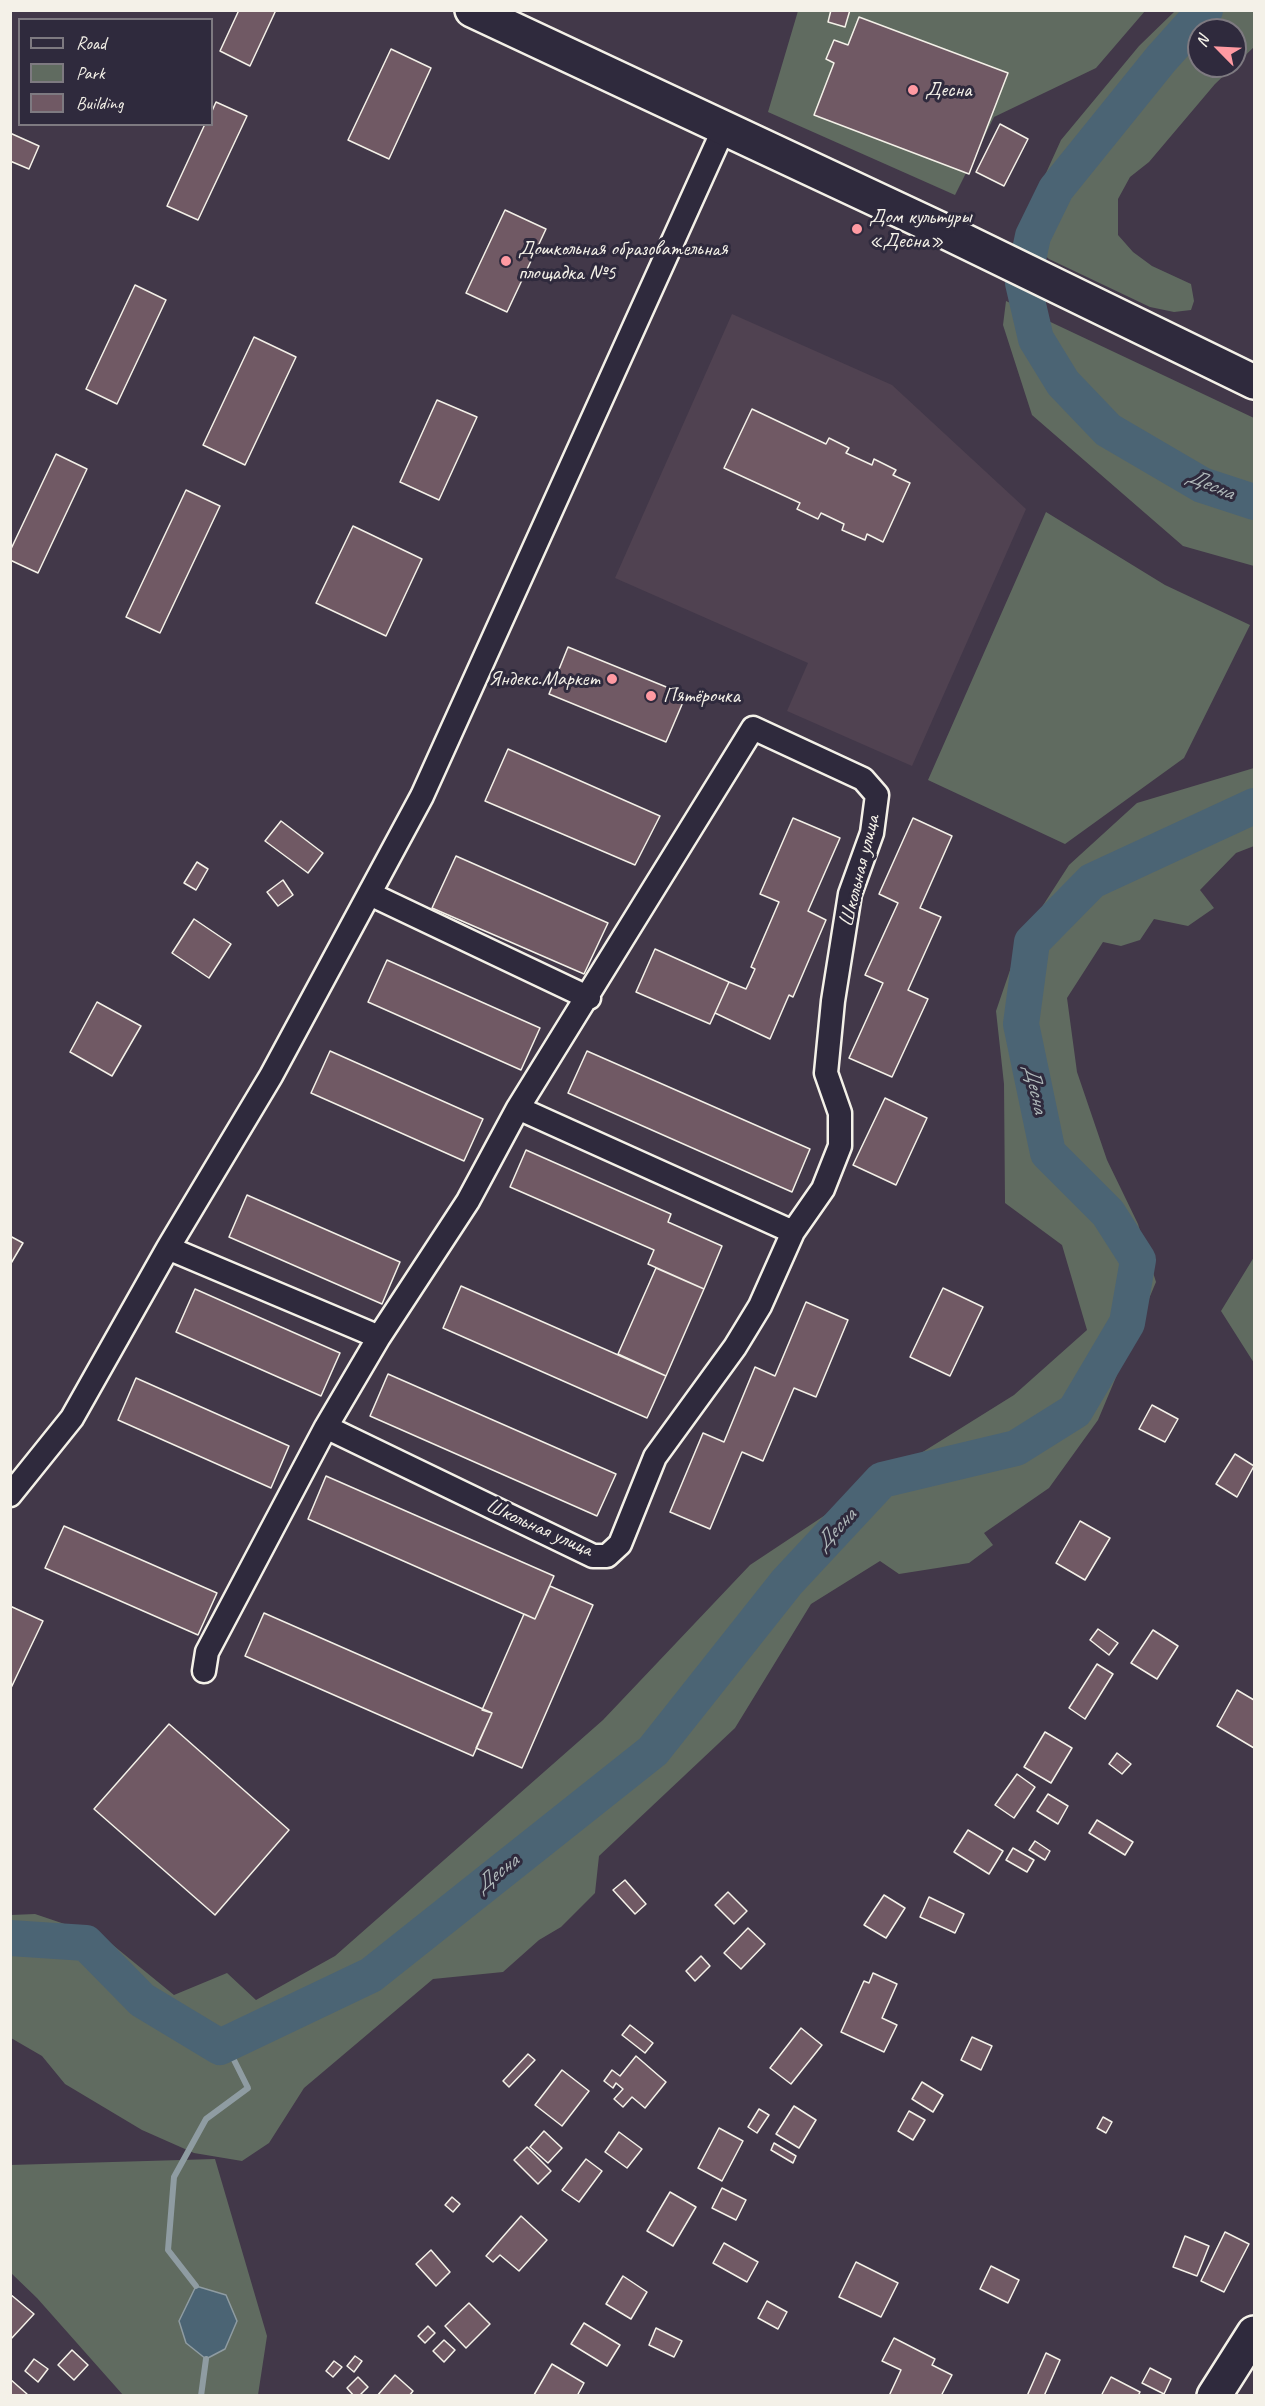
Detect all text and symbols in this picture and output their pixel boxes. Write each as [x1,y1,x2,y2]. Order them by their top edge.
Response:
legend [18,18,213,126]
north arrow [1187,18,1247,78]
text: Road [76,32,106,54]
text: N [1191,33,1214,50]
text: Park [76,62,105,84]
place label: Десна [925,77,971,103]
marker: Десна [906,83,920,97]
text: Building [76,92,123,114]
place label: Дом культуры «Десна» [869,204,971,254]
marker: Дом культуры «Десна» [850,222,864,236]
place label: Дошкольная образовательная площадка №5 [518,236,728,286]
marker: Дошкольная образовательная площадка №5 [499,254,513,268]
water label: Десна [1183,463,1237,507]
place label: Яндекс.Маркет [489,666,600,692]
marker: Яндекс.Маркет [605,672,619,686]
place label: Пятёрочка [663,683,740,709]
marker: Пятёрочка [644,689,658,703]
street label: Школьная улица [834,813,886,929]
water label: Десна [1017,1063,1053,1115]
street label: Школьная улица [482,1493,596,1563]
water label: Десна [810,1503,862,1557]
water label: Десна [470,1849,524,1899]

